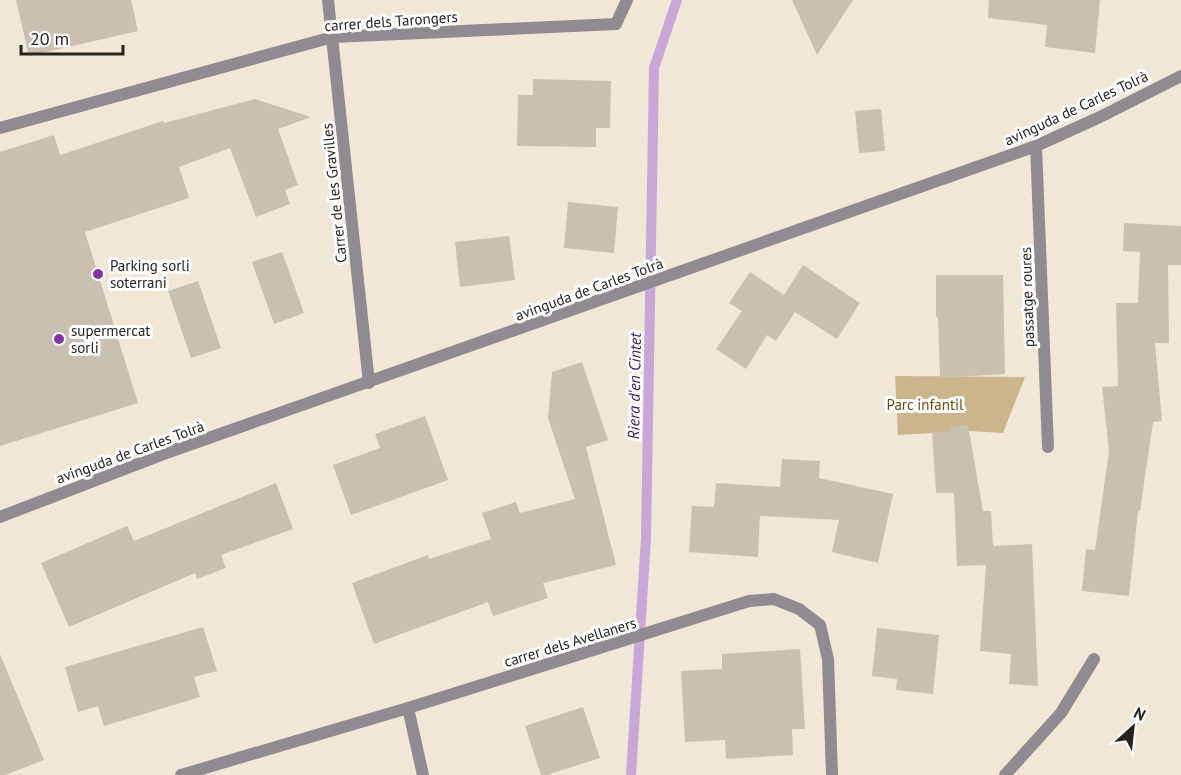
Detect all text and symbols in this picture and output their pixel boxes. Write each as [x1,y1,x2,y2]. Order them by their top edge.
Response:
street label: carrer dels Tarongers [324,7,458,35]
scale bar [21,18,123,56]
text: 20 m [30,27,69,50]
street label: avinguda de Carles Tolrà [1001,66,1151,150]
street label: Carrer de les Gravilles [317,122,351,264]
street label: passatge roures [1016,246,1038,348]
street label: avinguda de Carles Tolrà [512,253,666,325]
place label: Parking sorli soterrani [110,256,190,292]
marker: Parking sorli soterrani [91,267,105,281]
place label: supermercat sorli [71,321,150,357]
water label: Riera d'en Cintet [623,331,645,440]
marker: supermercat sorli [52,332,66,346]
park label: Parc infantil [887,395,964,414]
street label: avinguda de Carles Tolrà [53,416,207,488]
street label: carrer dels Avellaners [502,613,638,671]
north arrow [1103,697,1163,757]
text: N [1131,702,1149,725]

